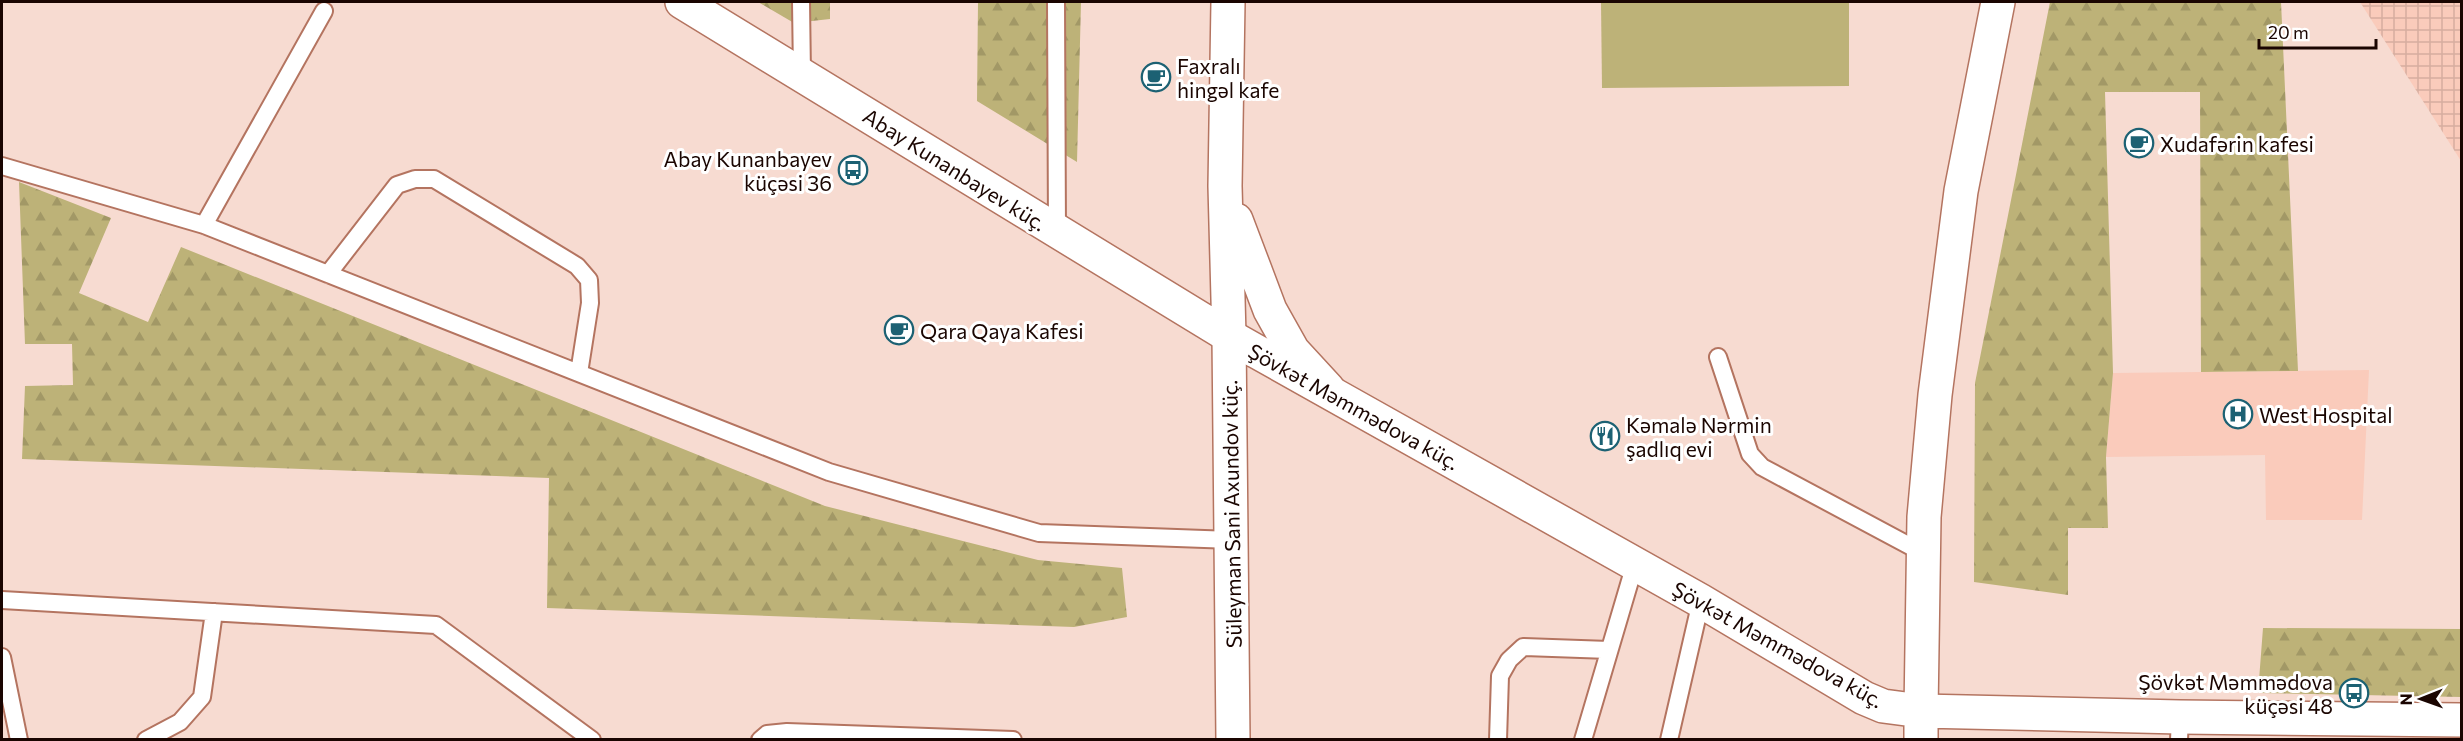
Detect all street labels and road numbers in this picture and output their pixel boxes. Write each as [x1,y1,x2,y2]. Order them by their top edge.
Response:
street label: Abay Kunanbayev küç. [859,103,1051,235]
street label: Şövkət Məmmədova küç. [1244,338,1464,474]
street label: Süleyman Sani Axundov küç. [1216,380,1246,648]
street label: Şövkət Məmmədova küç. [1668,576,1888,712]

